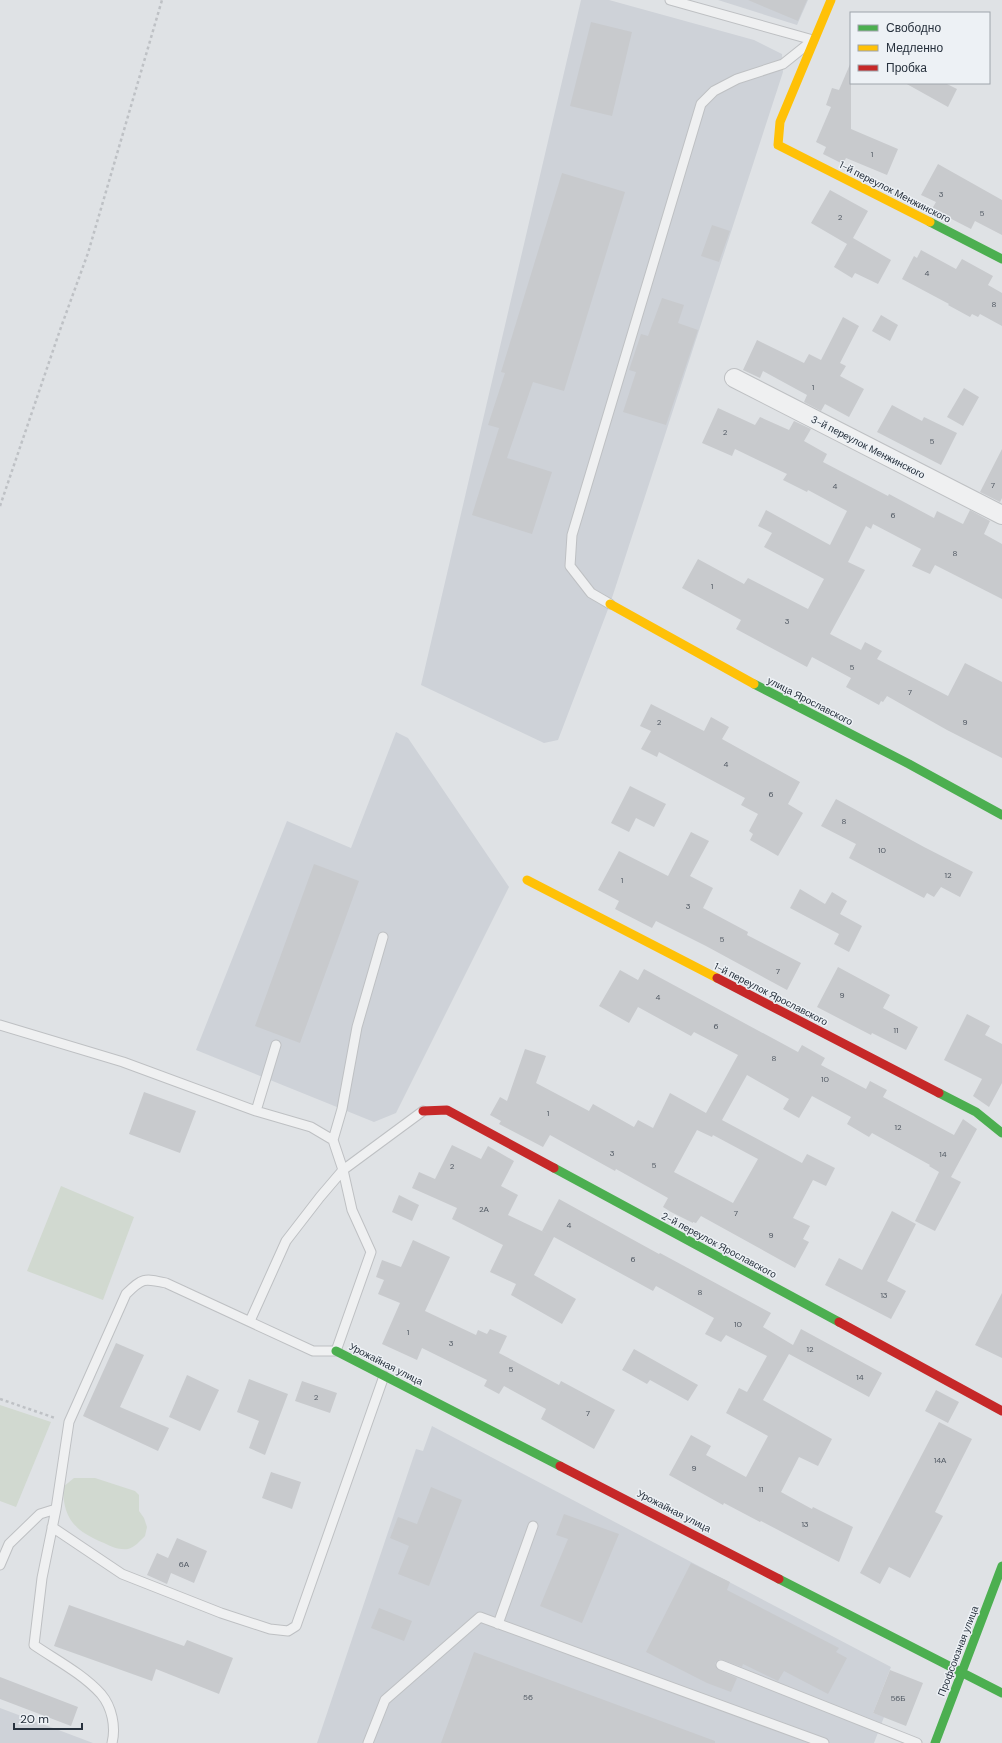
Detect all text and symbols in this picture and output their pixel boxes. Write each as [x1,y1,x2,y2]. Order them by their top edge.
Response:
legend [850,12,990,84]
text: Свободно [886,20,941,36]
text: Медленно [886,40,943,56]
text: Пробка [886,60,927,76]
house number: 1 [871,149,873,159]
street label: 1-й переулок Менжинского [837,158,953,226]
house number: 3 [939,189,944,199]
house number: 5 [980,208,985,218]
house number: 2 [838,212,843,222]
house number: 4 [925,268,930,278]
house number: 8 [992,299,997,309]
house number: 1 [812,382,814,392]
street label: 3-й переулок Менжинского [809,413,928,482]
house number: 2 [723,427,728,437]
house number: 5 [930,436,935,446]
house number: 7 [991,480,995,490]
house number: 4 [833,481,838,491]
house number: 6 [890,510,896,520]
house number: 8 [953,548,958,558]
house number: 1 [711,581,713,591]
house number: 3 [785,616,790,626]
house number: 5 [850,662,855,672]
street label: улица Ярославского [765,674,855,728]
house number: 7 [908,687,912,697]
house number: 2 [657,717,662,727]
house number: 9 [962,717,968,727]
house number: 4 [724,759,729,769]
house number: 6 [768,789,774,799]
house number: 8 [842,816,847,826]
house number: 10 [878,845,887,855]
house number: 12 [944,870,952,880]
house number: 1 [621,875,623,885]
house number: 3 [686,901,691,911]
house number: 5 [720,934,725,944]
street label: 1-й переулок Ярославского [712,960,830,1029]
house number: 7 [776,966,780,976]
house number: 9 [839,990,845,1000]
house number: 4 [656,992,661,1002]
house number: 6 [713,1021,719,1031]
house number: 11 [894,1025,899,1035]
house number: 8 [772,1053,777,1063]
house number: 10 [821,1074,830,1084]
house number: 1 [547,1108,549,1118]
house number: 12 [894,1122,902,1132]
house number: 3 [610,1148,615,1158]
house number: 14 [939,1149,947,1159]
house number: 5 [652,1160,657,1170]
house number: 2 [450,1161,455,1171]
house number: 2А [479,1204,490,1214]
house number: 7 [734,1208,738,1218]
street label: 2-й переулок Ярославского [659,1209,779,1281]
house number: 4 [567,1220,572,1230]
house number: 9 [768,1230,774,1240]
house number: 6 [630,1254,636,1264]
house number: 8 [698,1287,703,1297]
house number: 13 [880,1290,888,1300]
house number: 10 [734,1319,743,1329]
house number: 1 [407,1327,409,1337]
house number: 3 [449,1338,454,1348]
street label: Урожайная улица [347,1340,426,1388]
house number: 12 [806,1344,814,1354]
house number: 5 [509,1364,514,1374]
house number: 14 [856,1372,864,1382]
house number: 2 [314,1392,319,1402]
house number: 7 [586,1408,590,1418]
house number: 14А [934,1455,947,1465]
house number: 9 [691,1463,697,1473]
house number: 11 [759,1484,764,1494]
street label: Урожайная улица [635,1487,714,1535]
house number: 13 [801,1519,809,1529]
house number: 6А [179,1559,190,1569]
street label: Профсоюзная улица [935,1603,981,1698]
house number: 56 [523,1692,533,1702]
house number: 56Б [890,1693,906,1703]
scale bar [14,1705,82,1731]
text: 20 m [20,1711,49,1727]

